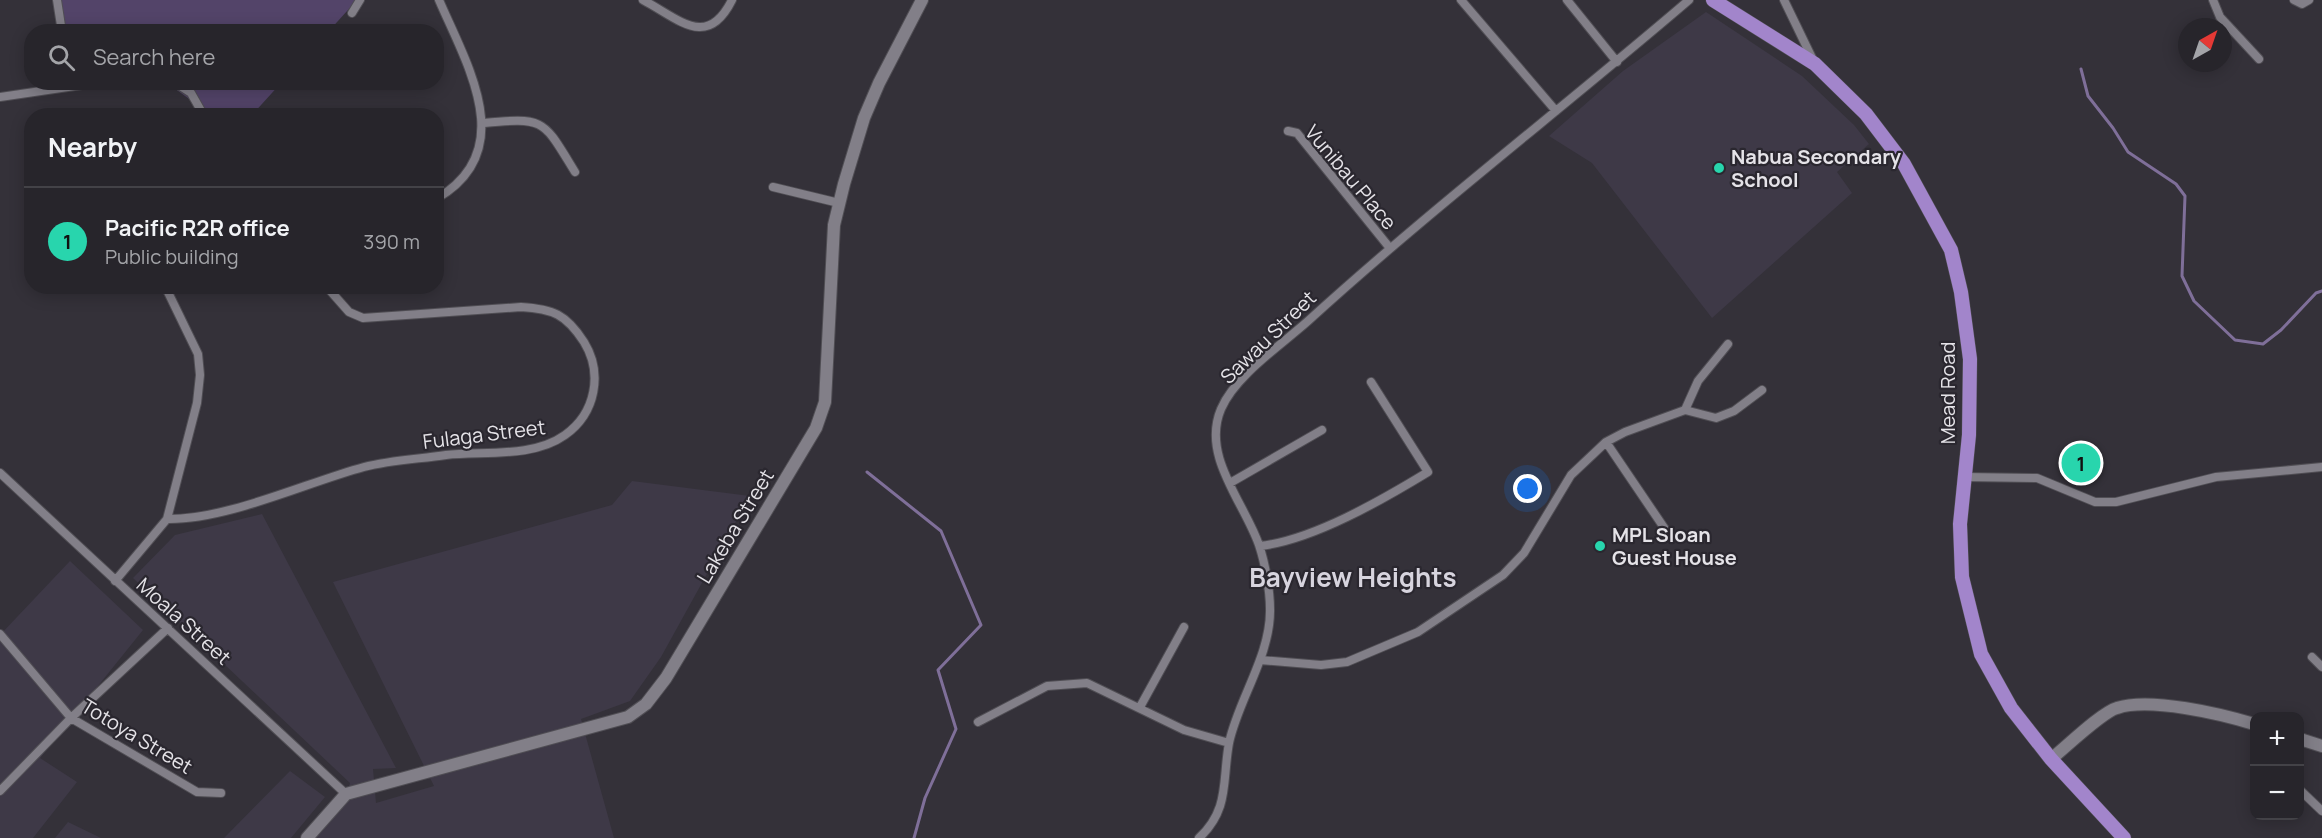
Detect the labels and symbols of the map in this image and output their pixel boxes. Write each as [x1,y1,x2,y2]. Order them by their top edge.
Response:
north arrow [2178,18,2232,72]
street label: Vunibau Place [1299,119,1403,235]
place label: Nabua Secondary School [1731,143,1902,193]
marker: Nabua Secondary School [1712,161,1726,175]
street label: Sawau Street [1214,284,1322,390]
street label: Mead Road [1934,342,1961,444]
street label: Fulaga Street [421,413,547,455]
pin: 1 [2062,440,2100,486]
street label: Lakeba Street [690,464,780,588]
your location [1513,474,1542,503]
place label: MPL Sloan Guest House [1612,521,1737,571]
marker: MPL Sloan Guest House [1593,539,1607,553]
district label: Bayview Heights [1249,559,1457,595]
street label: Moala Street [131,571,237,671]
street label: Totoya Street [76,692,198,780]

